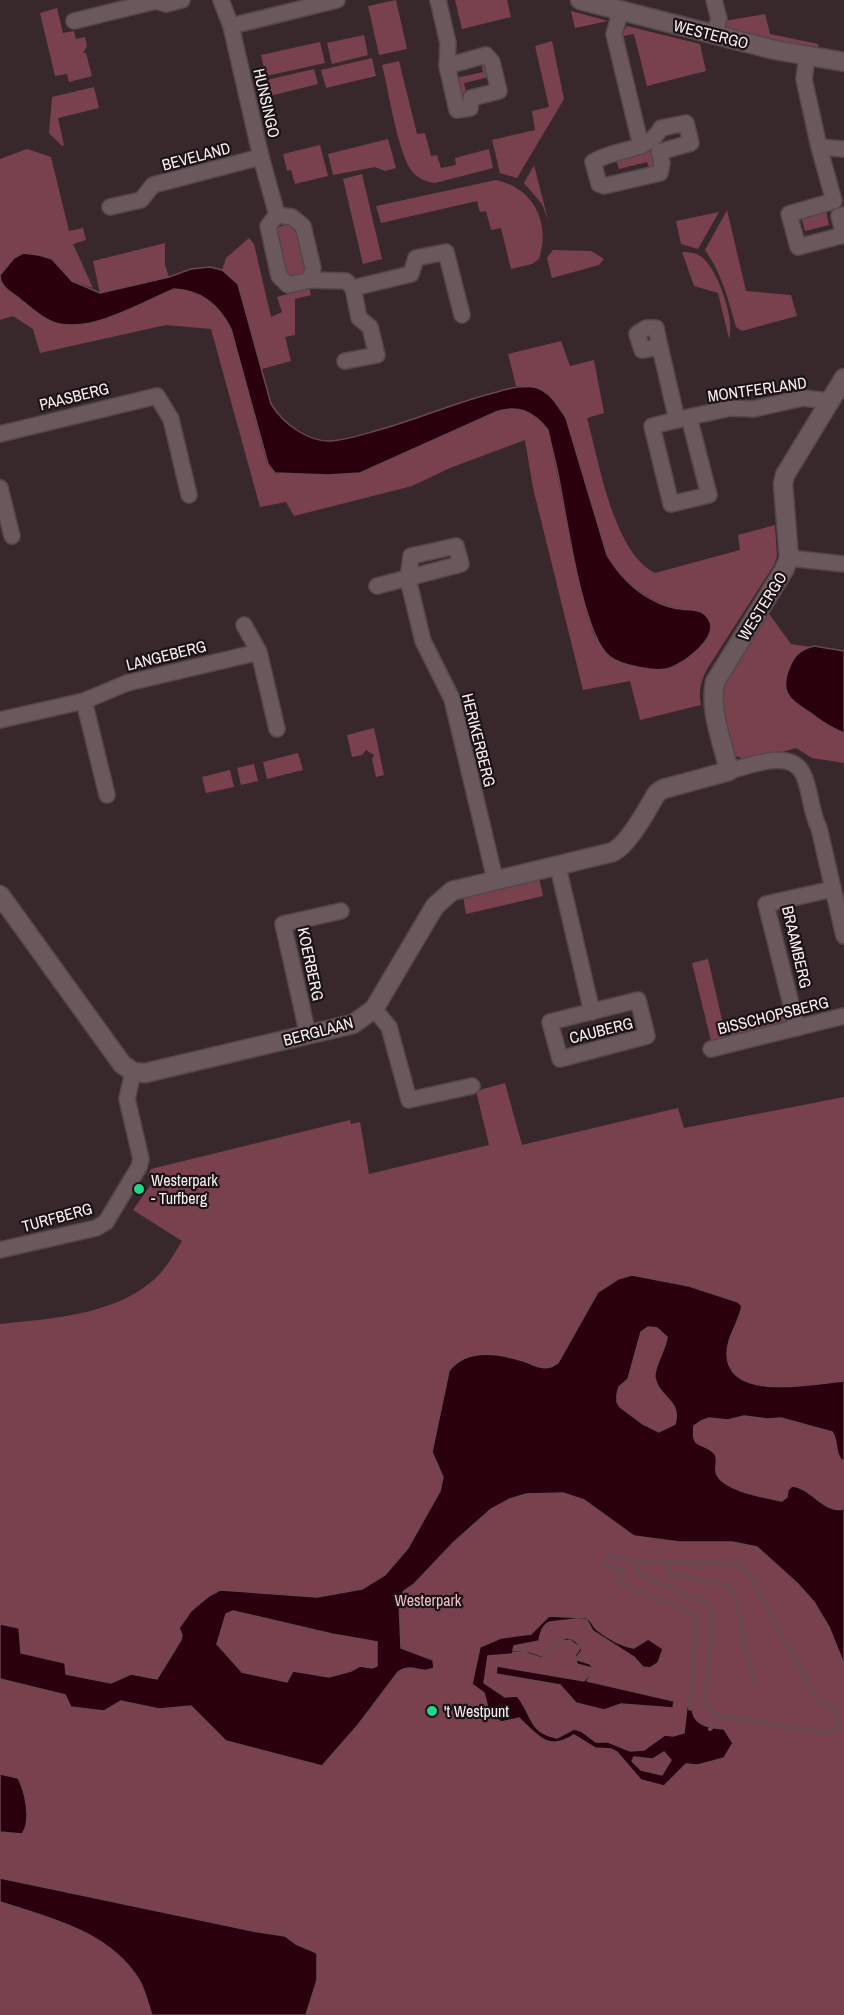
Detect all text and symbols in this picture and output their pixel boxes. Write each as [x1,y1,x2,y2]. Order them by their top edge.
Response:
street label: WESTERGO [671,14,751,54]
street label: HUNSINGO [248,66,286,140]
street label: BEVELAND [159,136,233,176]
street label: MONTFERLAND [706,371,808,407]
street label: PAASBERG [37,377,111,415]
street label: WESTERGO [732,568,792,644]
street label: LANGEBERG [124,634,208,676]
street label: HERIKERBERG [457,691,501,789]
street label: BRAAMBERG [777,904,817,990]
street label: KOERBERG [293,925,329,1003]
street label: BISSCHOPSBERG [715,991,831,1039]
street label: BERGLAAN [281,1011,355,1051]
street label: CAUBERG [567,1011,635,1049]
place label: Westerpark - Turfberg [151,1169,218,1209]
marker: Westerpark - Turfberg [132,1182,146,1196]
street label: TURFBERG [19,1197,95,1237]
park label: Westerpark [395,1589,462,1611]
place label: 't Westpunt [444,1700,509,1722]
marker: 't Westpunt [425,1704,439,1718]

